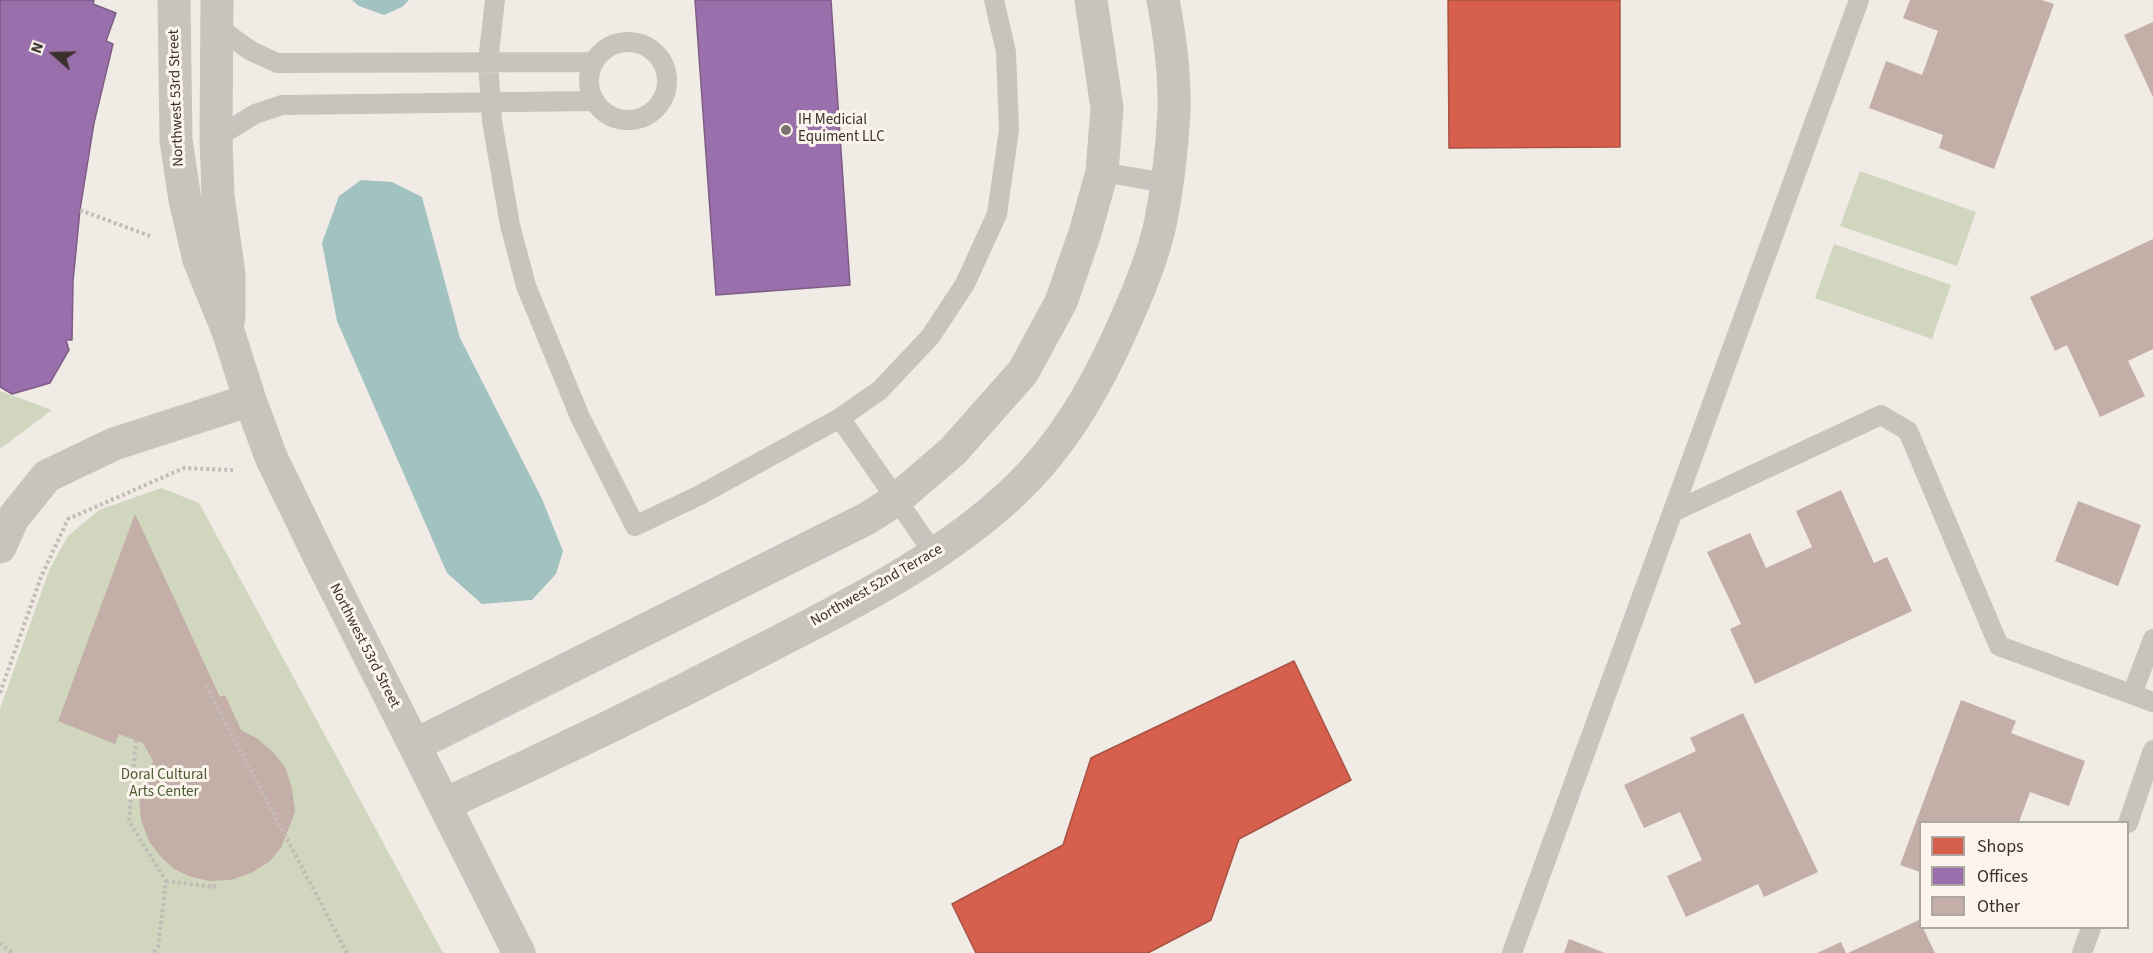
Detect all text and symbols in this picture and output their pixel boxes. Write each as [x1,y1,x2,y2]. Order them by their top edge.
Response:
north arrow [24,24,84,84]
street label: Northwest 53rd Street [166,29,188,167]
text: N [25,39,49,57]
place label: IH Medicial Equiment LLC [798,112,885,147]
marker: IH Medicial Equiment LLC [779,123,793,137]
street label: Northwest 52nd Terrace [808,541,946,631]
street label: Northwest 53rd Street [325,581,403,711]
park label: Doral Cultural Arts Center [121,767,207,802]
legend [1919,821,2129,929]
text: Shops [1977,834,2024,859]
text: Offices [1977,864,2028,889]
text: Other [1977,894,2020,919]

